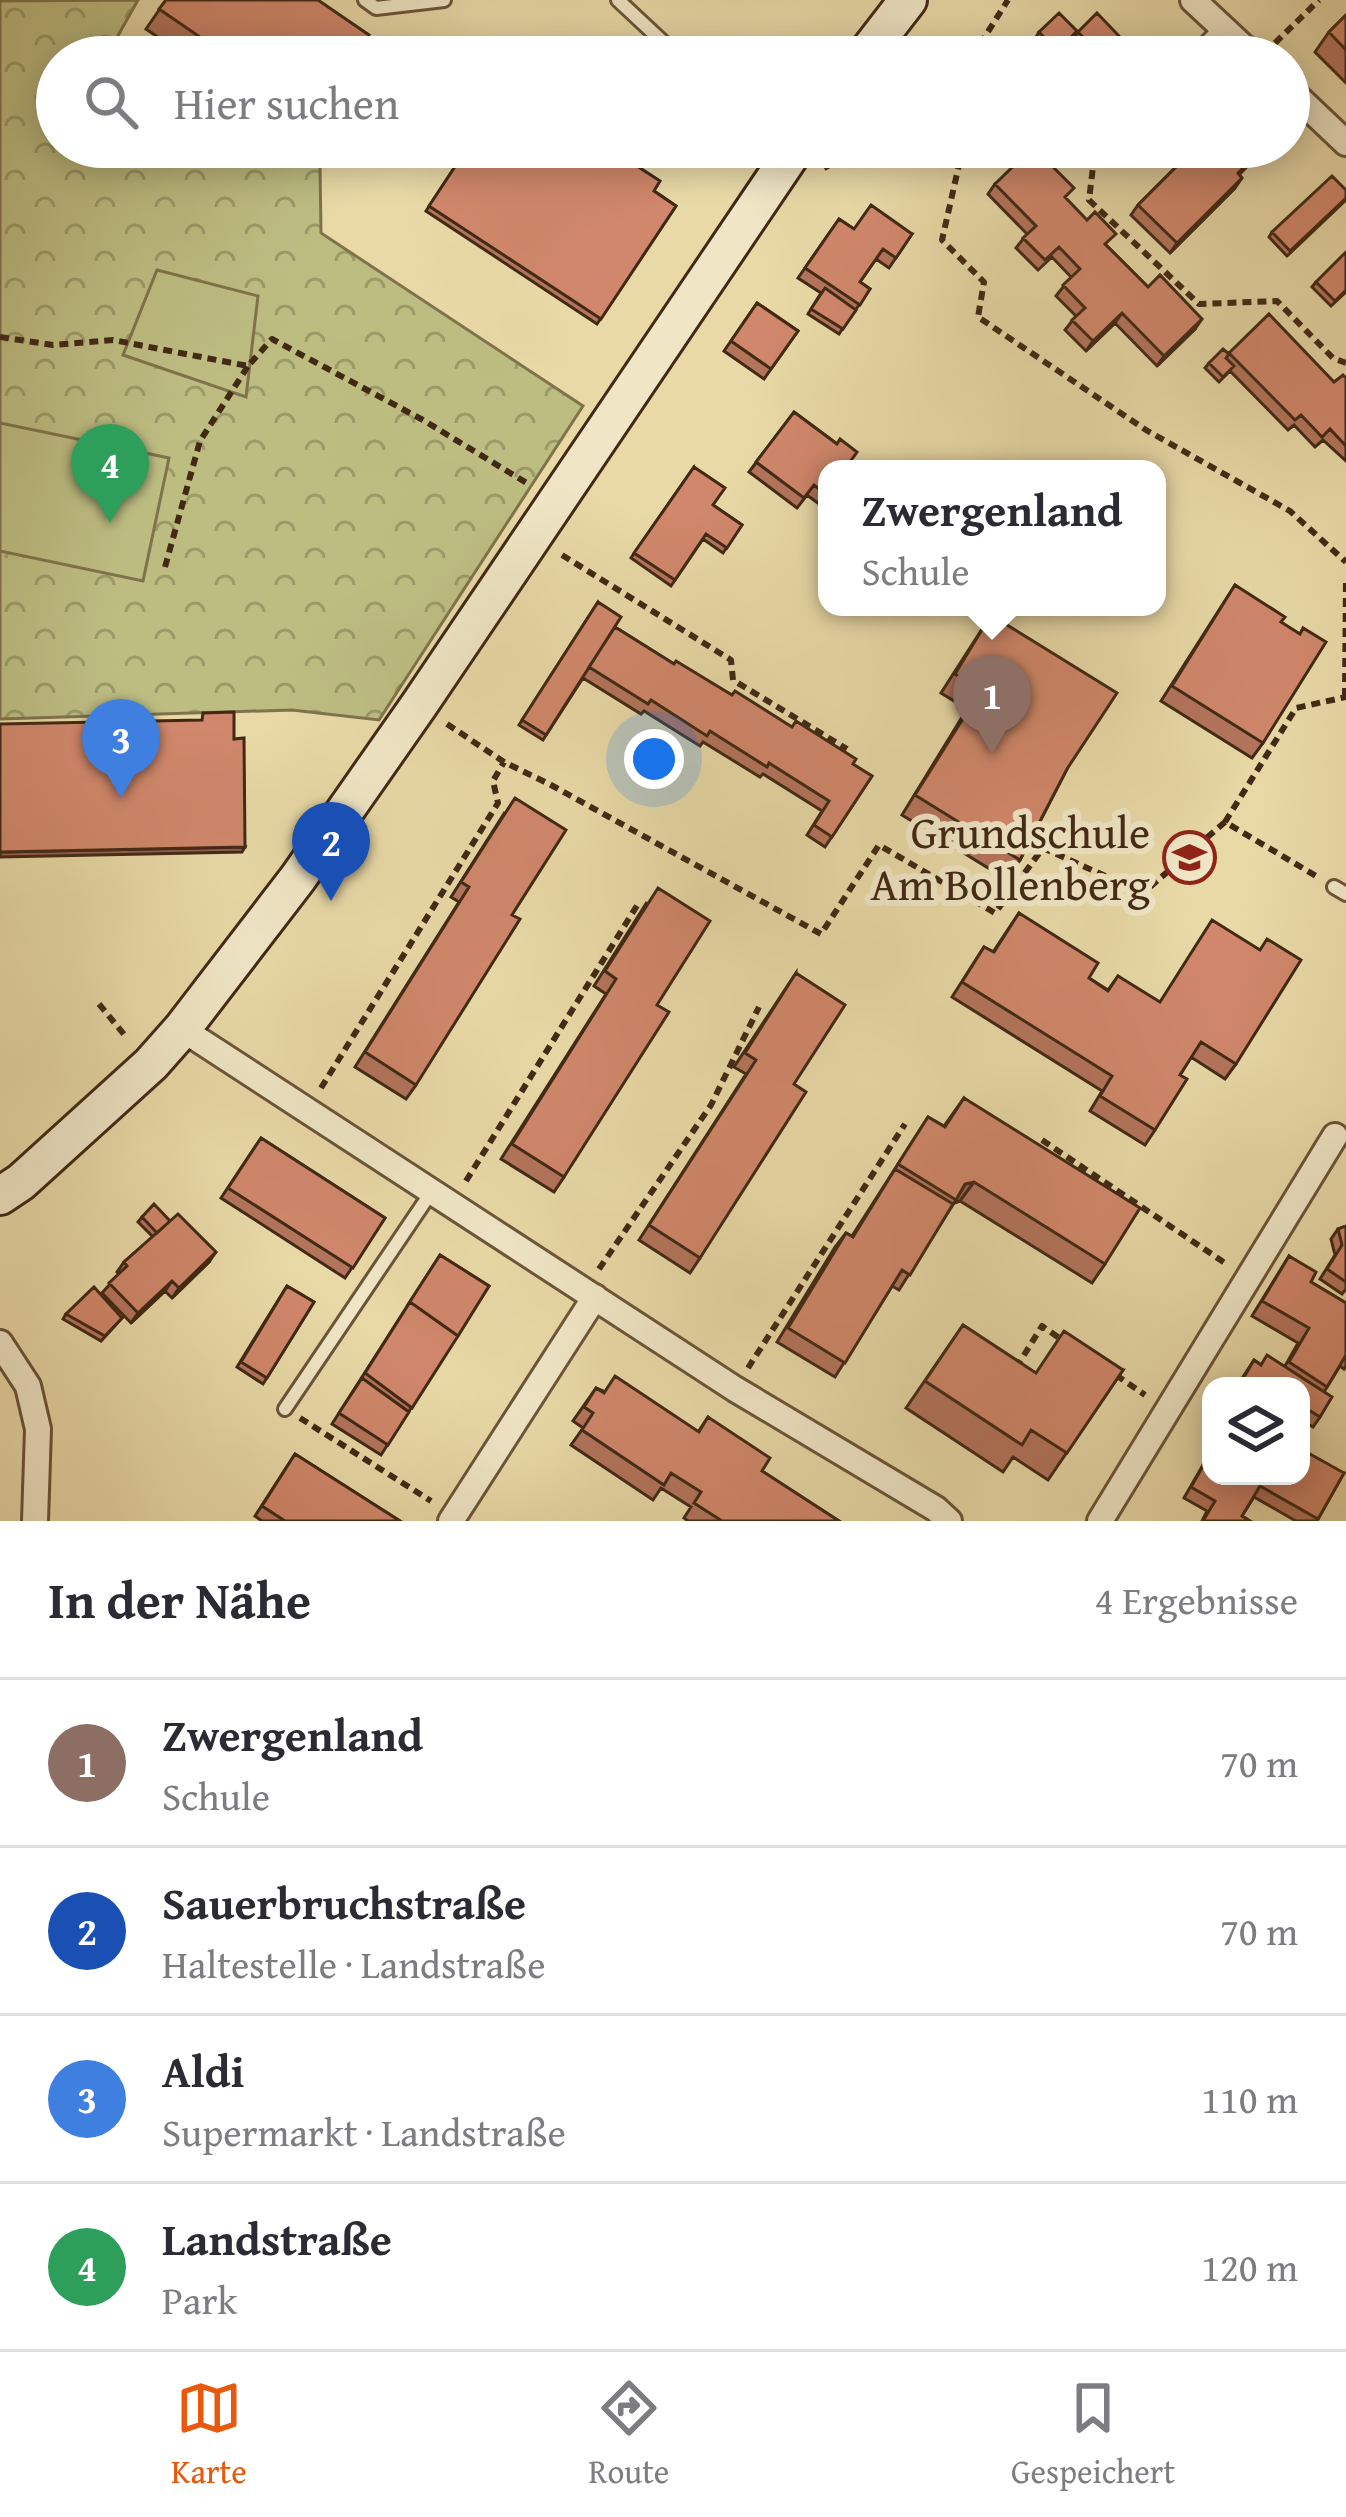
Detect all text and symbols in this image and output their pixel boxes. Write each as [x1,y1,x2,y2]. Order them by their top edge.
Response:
search box [36,36,1310,168]
icon: search [78,69,144,135]
text: Hier suchen [174,70,399,135]
pin: 4 [71,424,149,523]
popup [818,460,1166,616]
text: Zwergenland [862,477,1123,542]
text: Schule [862,542,970,599]
pin: 1 [953,655,1031,754]
pin: 3 [82,699,160,798]
your location [624,729,684,789]
place label: Grundschule Am Bollenberg [871,799,1151,916]
pin: 2 [292,802,370,901]
school or university icon: Grundschule Am Bollenberg [1161,829,1217,885]
map controls [1202,1377,1310,1485]
button: layers [1202,1377,1310,1485]
text: In der Nähe [48,1562,311,1637]
text: 4 Ergebnisse [1095,1571,1298,1628]
text: Zwergenland [162,1702,423,1767]
text: 1 [77,1734,97,1791]
text: 70 m [1220,1734,1298,1791]
text: Schule [162,1767,270,1824]
text: Sauerbruchstraße [162,1870,526,1935]
text: 2 [77,1902,97,1959]
text: 70 m [1220,1902,1298,1959]
text: Haltestelle · Landstraße [162,1935,545,1992]
text: Aldi [162,2038,245,2103]
text: 3 [77,2070,97,2127]
text: 110 m [1201,2070,1298,2127]
text: Supermarkt · Landstraße [162,2103,566,2160]
text: Landstraße [162,2206,392,2271]
text: 4 [77,2238,97,2295]
text: 120 m [1201,2238,1298,2295]
text: Park [162,2271,237,2328]
tab: Karte [171,2375,247,2495]
tab: Route [589,2375,669,2495]
tab: Gespeichert [1011,2375,1175,2495]

